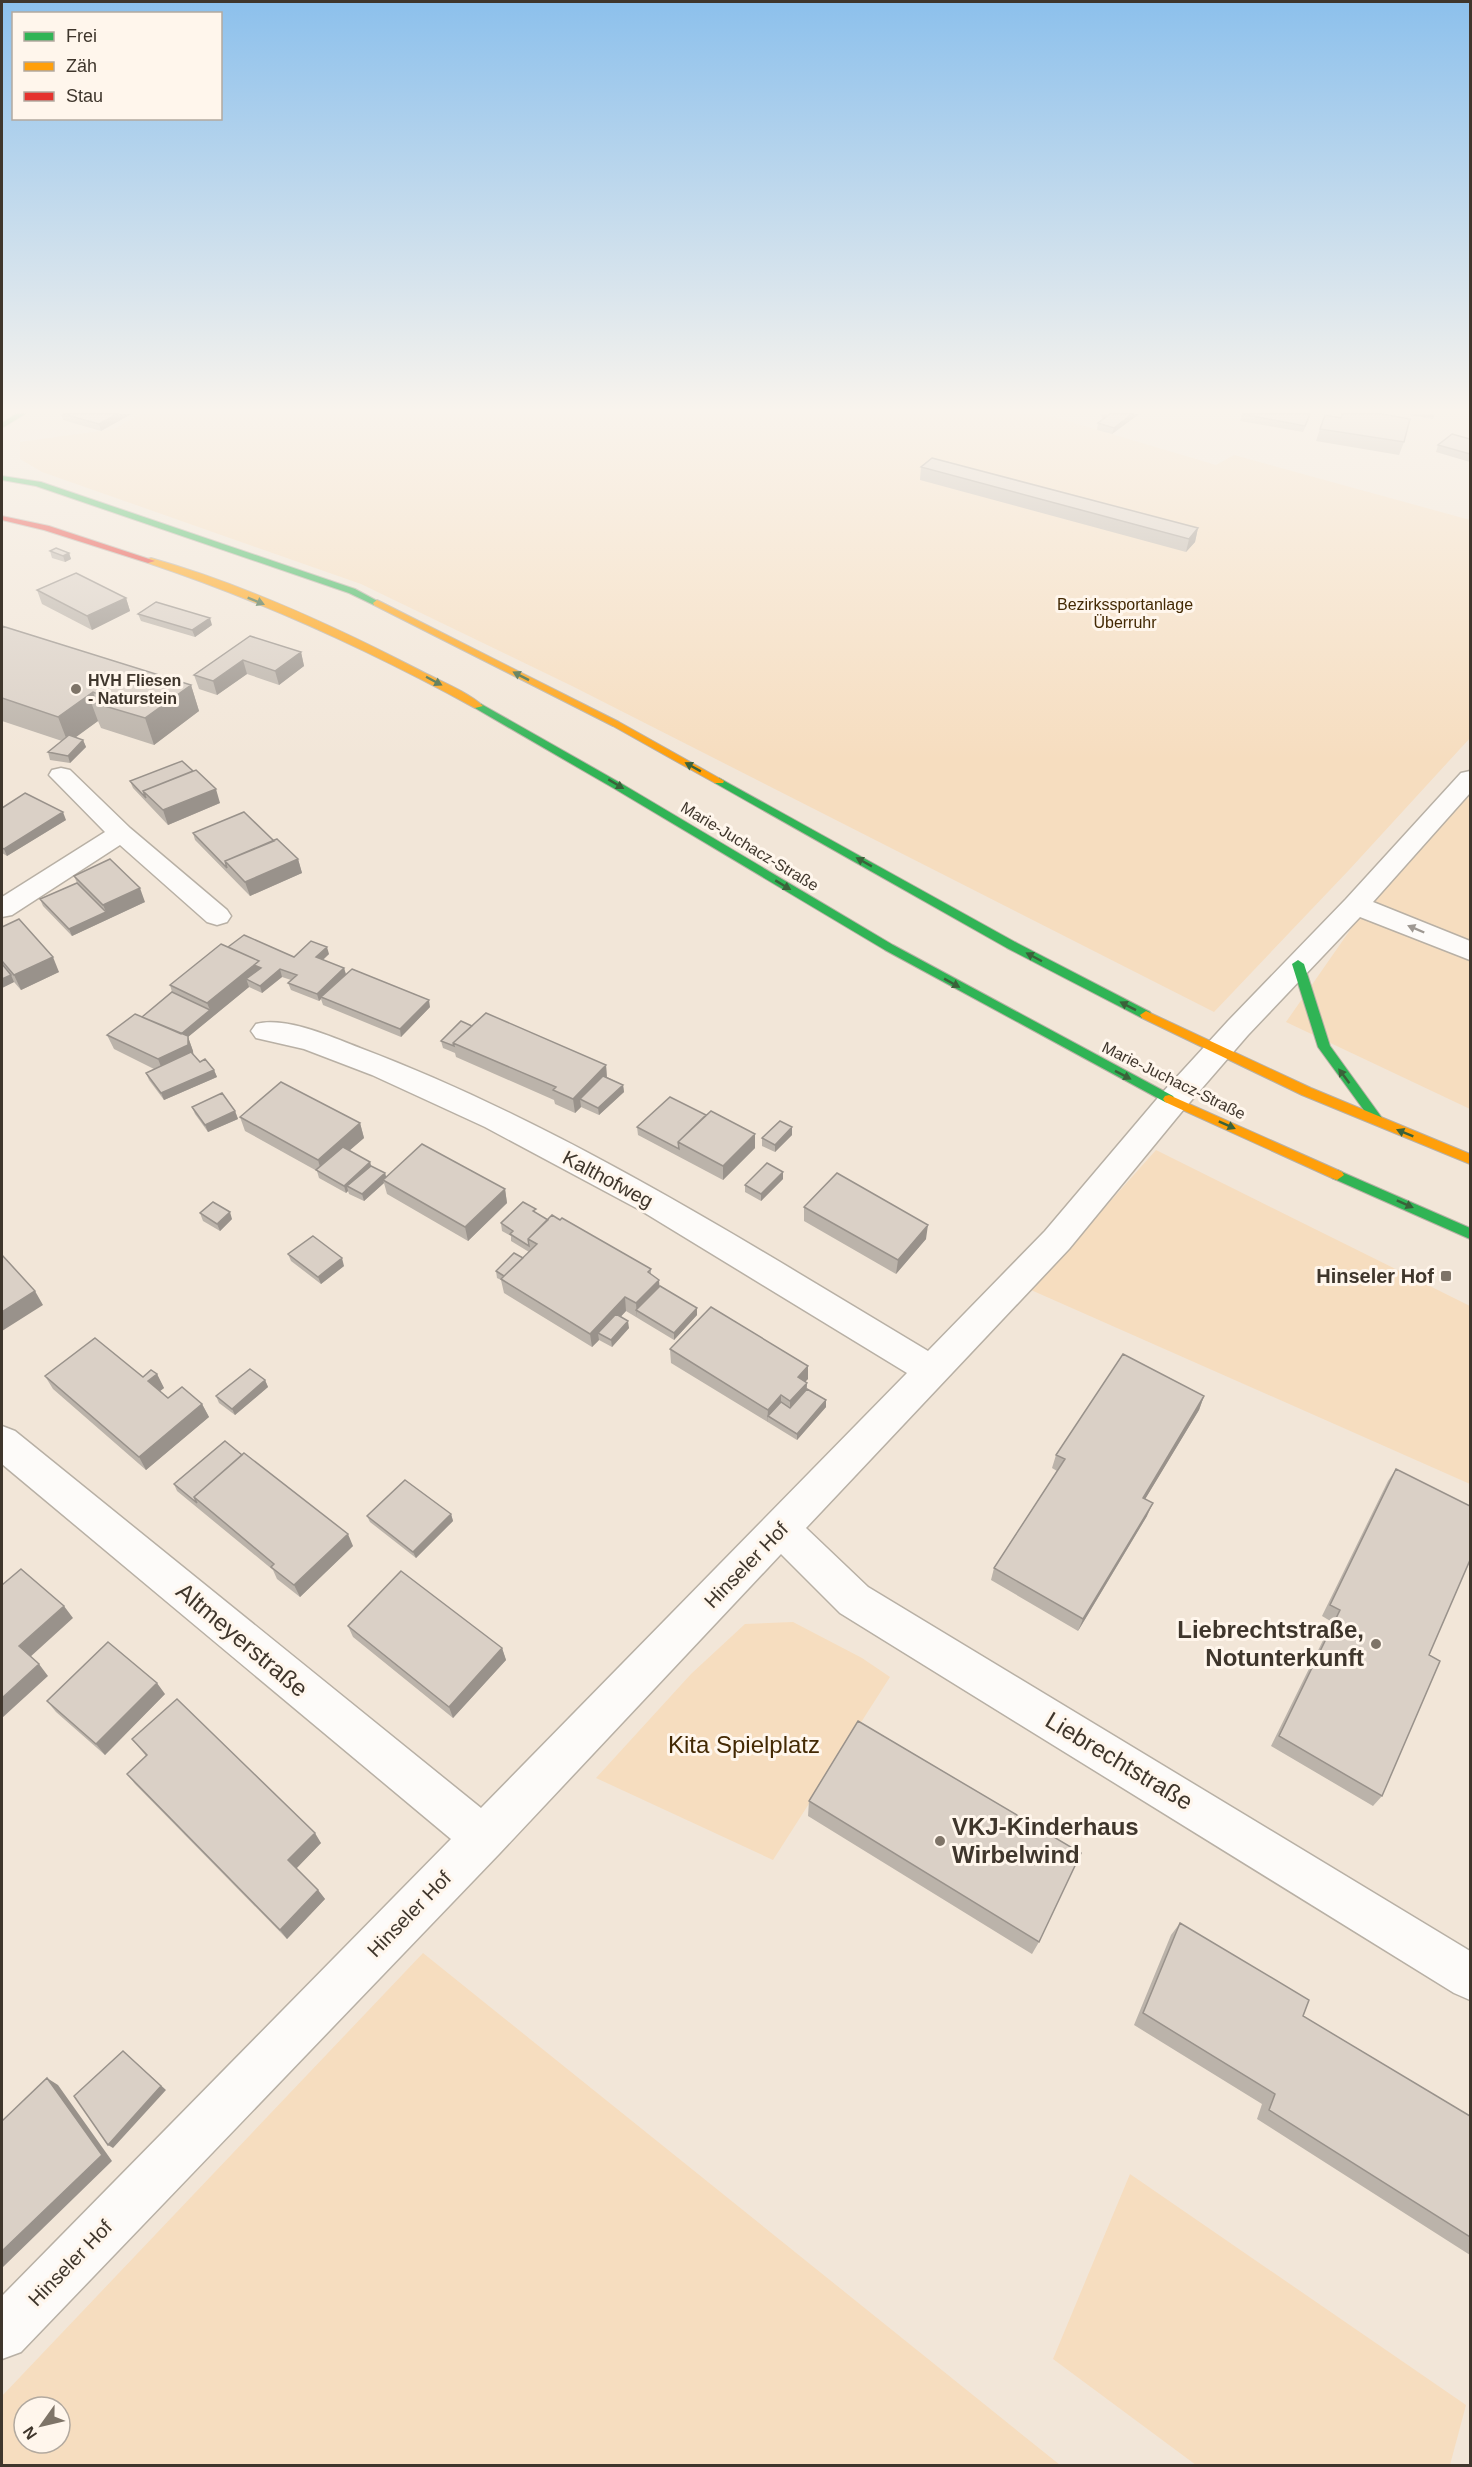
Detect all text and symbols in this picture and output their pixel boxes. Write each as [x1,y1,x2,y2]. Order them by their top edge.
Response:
legend [12,12,222,120]
text: Frei [66,26,97,46]
text: Zäh [66,56,97,76]
text: Stau [66,86,103,106]
one-way arrow [248,596,266,606]
park label: Bezirkssportanlage Überruhr [1057,596,1193,631]
place label: HVH Fliesen - Naturstein [88,672,181,707]
one-way arrow [512,672,530,682]
one-way arrow [426,676,443,686]
marker: HVH Fliesen - Naturstein [69,682,83,696]
one-way arrow [685,762,702,772]
one-way arrow [608,779,624,790]
street label: Marie-Juchacz-Straße [678,799,822,894]
one-way arrow [855,857,872,867]
one-way arrow [775,879,791,890]
one-way arrow [1407,924,1425,933]
one-way arrow [1026,952,1043,962]
one-way arrow [944,977,960,988]
one-way arrow [1119,1001,1136,1011]
street label: Marie-Juchacz-Straße [1099,1038,1248,1123]
one-way arrow [1339,1068,1351,1083]
one-way arrow [1115,1070,1132,1080]
one-way arrow [1218,1120,1236,1130]
one-way arrow [1396,1128,1414,1138]
street label: Kalthofweg [559,1146,657,1212]
one-way arrow [1396,1200,1413,1209]
place label: Hinseler Hof [1316,1265,1434,1287]
marker: Hinseler Hof [1439,1269,1453,1283]
street label: Hinseler Hof [700,1517,792,1612]
street label: Altmeyerstraße [171,1577,313,1702]
place label: Liebrechtstraße, Notunterkunft [1177,1616,1364,1671]
marker: Liebrechtstraße, Notunterkunft [1369,1637,1383,1651]
street label: Liebrechtstraße [1041,1706,1198,1815]
park label: Kita Spielplatz [668,1731,820,1758]
place label: VKJ-Kinderhaus Wirbelwind [952,1813,1139,1868]
marker: VKJ-Kinderhaus Wirbelwind [933,1834,947,1848]
street label: Hinseler Hof [363,1866,455,1961]
street label: Hinseler Hof [24,2215,116,2310]
north arrow [12,2395,72,2455]
text: N [20,2424,40,2443]

